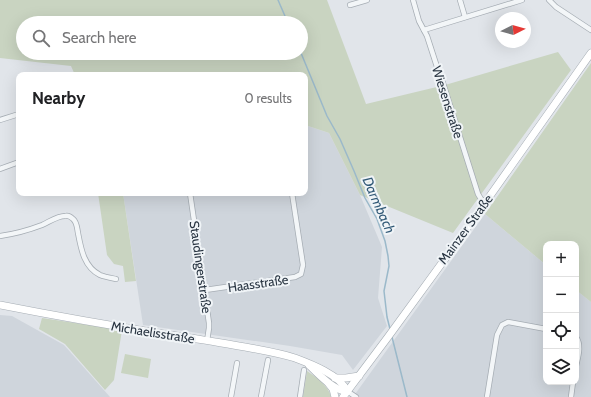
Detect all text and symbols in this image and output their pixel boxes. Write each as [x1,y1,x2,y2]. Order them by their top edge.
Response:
north arrow [495,12,531,48]
search box [16,16,308,60]
icon: search [30,27,52,49]
text: Search here [62,29,137,47]
street label: Wiesenstraße [429,64,467,140]
text: Nearby [32,88,85,108]
text: 0 results [244,90,292,106]
water label: Darmbach [359,174,399,236]
street label: Mainzer Straße [434,191,496,267]
street label: Staudingerstraße [187,220,215,315]
map controls [543,241,579,385]
button: + [543,241,579,277]
street label: Haasstraße [227,271,290,295]
button: − [543,277,579,313]
button: locate [543,313,579,349]
street label: Michaelisstraße [110,318,196,347]
button: layers [543,349,579,385]

